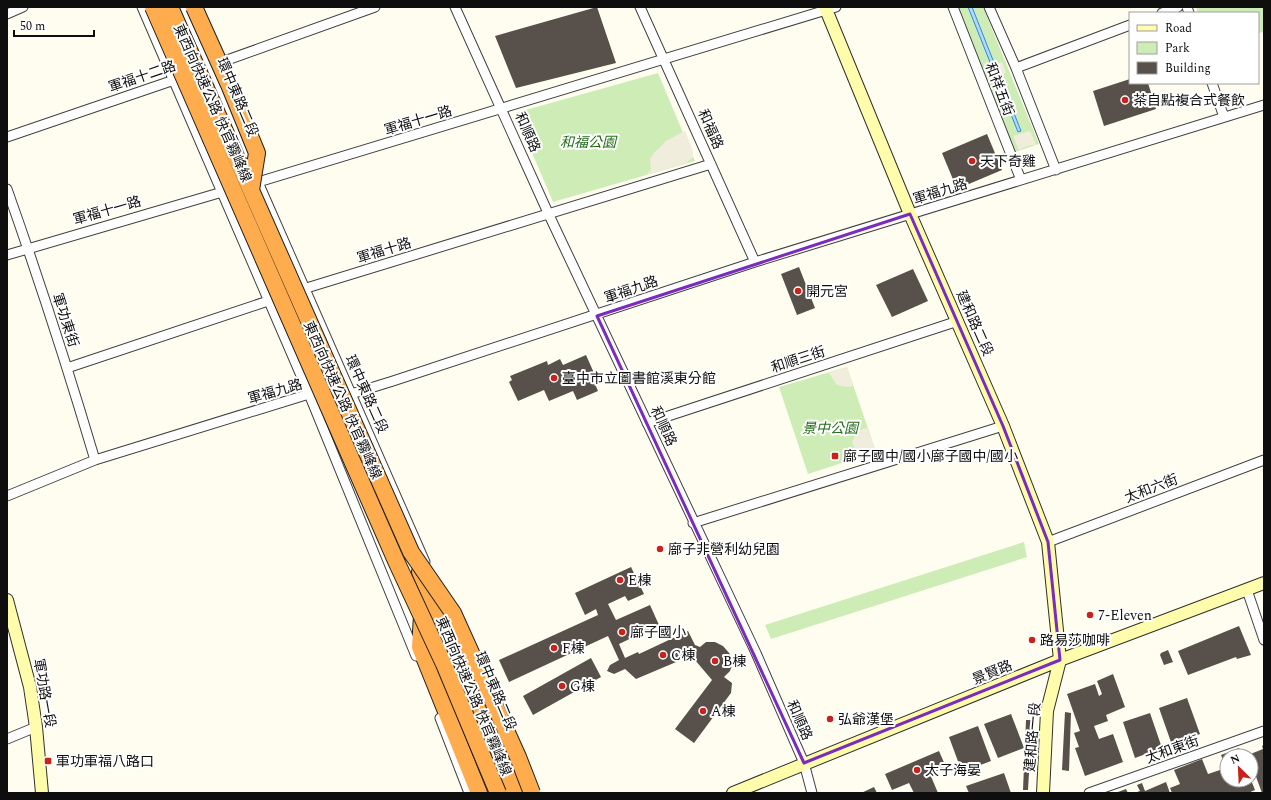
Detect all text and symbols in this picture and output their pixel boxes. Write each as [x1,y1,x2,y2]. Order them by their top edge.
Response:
scale bar [14,12,94,38]
legend [1129,12,1259,84]
text: 50 m [20,17,45,36]
text: Road [1165,19,1192,38]
street label: 東西向快速公路 快官霧峰線 [168,21,257,186]
text: Park [1165,39,1190,58]
street label: 環中東路二段 [211,54,264,140]
street label: 軍福十二路 [106,55,179,98]
street label: 和祥五街 [980,59,1019,119]
text: Building [1165,59,1211,78]
place label: 茶自點複合式餐飲 [1133,90,1245,111]
marker: 茶自點複合式餐飲 [1120,95,1130,105]
street label: 軍福十一路 [382,100,455,141]
street label: 和福路 [692,106,729,153]
street label: 和順路 [509,109,546,156]
park label: 和福公園 [560,132,618,153]
place label: 天下奇雞 [980,151,1036,172]
marker: 天下奇雞 [967,156,977,166]
street label: 軍福九路 [910,173,970,210]
street label: 軍福十一路 [71,191,144,230]
street label: 軍福十路 [354,232,414,269]
street label: 軍福九路 [601,270,661,309]
place label: 開元宮 [806,281,848,302]
marker: 開元宮 [793,286,803,296]
street label: 建和路二段 [951,287,998,359]
street label: 軍功東街 [47,290,84,350]
street label: 東西向快速公路 快官霧峰線 [298,318,387,483]
street label: 和順三街 [768,341,828,378]
street label: 環中東路二段 [340,352,393,437]
place label: 臺中市立圖書館溪東分館 [562,368,716,389]
marker: 臺中市立圖書館溪東分館 [549,373,559,383]
street label: 軍福九路 [245,374,305,409]
street label: 和順路 [645,403,682,450]
park label: 景中公園 [802,418,860,439]
place label: 廍子國中/國小廍子國中/國小 [843,446,1018,467]
marker: 廍子國中/國小廍子國中/國小 [830,451,840,461]
street label: 太和六街 [1121,469,1181,508]
place label: 廍子非營利幼兒園 [668,539,780,560]
marker: 廍子非營利幼兒園 [655,544,665,554]
place label: E棟 [628,570,651,591]
marker: E棟 [615,575,625,585]
place label: 7-Eleven [1098,605,1152,626]
marker: 7-Eleven [1085,610,1095,620]
street label: 東西向快速公路 快官霧峰線 [430,613,517,779]
place label: 廍子國小 [630,622,686,643]
marker: 廍子國小 [617,627,627,637]
place label: 路易莎咖啡 [1040,630,1110,651]
marker: 路易莎咖啡 [1027,635,1037,645]
place label: F棟 [562,638,585,659]
marker: F棟 [549,643,559,653]
place label: C棟 [671,645,695,666]
street label: 環中東路二段 [469,648,522,734]
marker: C棟 [658,650,668,660]
place label: B棟 [723,651,746,672]
street label: 景賢路 [969,655,1016,690]
marker: B棟 [710,656,720,666]
street label: 軍功路一段 [28,657,61,729]
place label: G棟 [570,676,595,697]
marker: G棟 [557,681,567,691]
street label: 和順路 [781,697,818,744]
place label: A棟 [711,701,736,722]
street label: 建和路一段 [1019,701,1046,773]
marker: A棟 [698,706,708,716]
place label: 弘爺漢堡 [838,709,894,730]
marker: 弘爺漢堡 [825,714,835,724]
street label: 太和東街 [1142,730,1202,769]
north arrow [1219,748,1259,788]
text: N [1228,750,1243,769]
place label: 軍功軍福八路口 [56,751,154,772]
marker: 軍功軍福八路口 [43,756,53,766]
place label: 太子海晏 [925,760,981,781]
marker: 太子海晏 [912,765,922,775]

